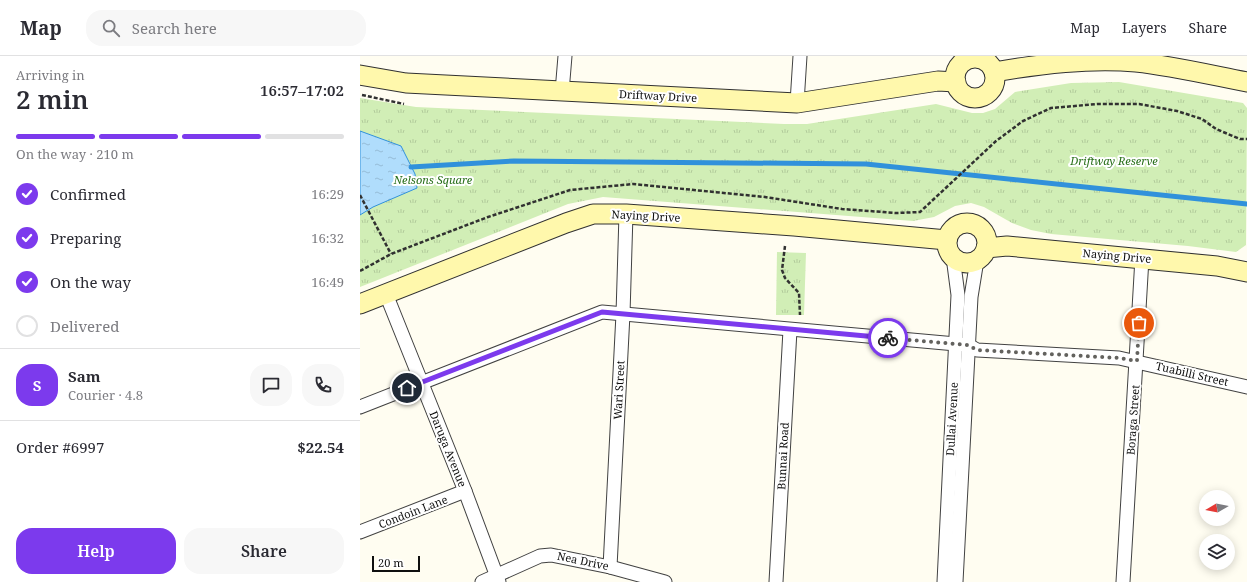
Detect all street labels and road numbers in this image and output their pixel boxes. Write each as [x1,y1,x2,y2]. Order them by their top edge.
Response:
street label: Driftway Drive [619,86,698,105]
street label: Naying Drive [611,206,681,225]
street label: Naying Drive [1082,245,1152,266]
street label: Tuabilli Street [1154,358,1230,389]
street label: Wari Street [609,360,628,420]
street label: Dullai Avenue [942,382,961,456]
street label: Boraga Street [1123,384,1142,456]
street label: Daruga Avenue [426,409,471,489]
street label: Bunnai Road [773,422,792,490]
street label: Condoin Lane [376,491,450,532]
street label: Nea Drive [556,548,610,573]

